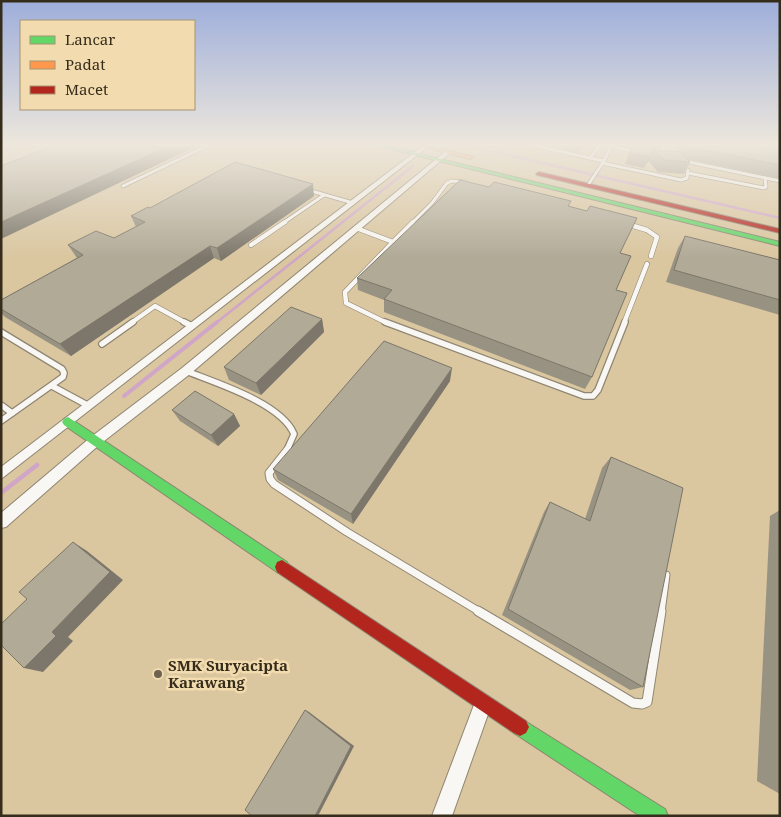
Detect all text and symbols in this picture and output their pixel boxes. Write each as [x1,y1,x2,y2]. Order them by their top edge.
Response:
legend [20,20,195,110]
text: Lancar [65,29,115,49]
text: Padat [65,54,105,74]
text: Macet [65,79,108,99]
place label: SMK Suryacipta Karawang [168,655,288,692]
marker: SMK Suryacipta Karawang [152,668,164,680]

